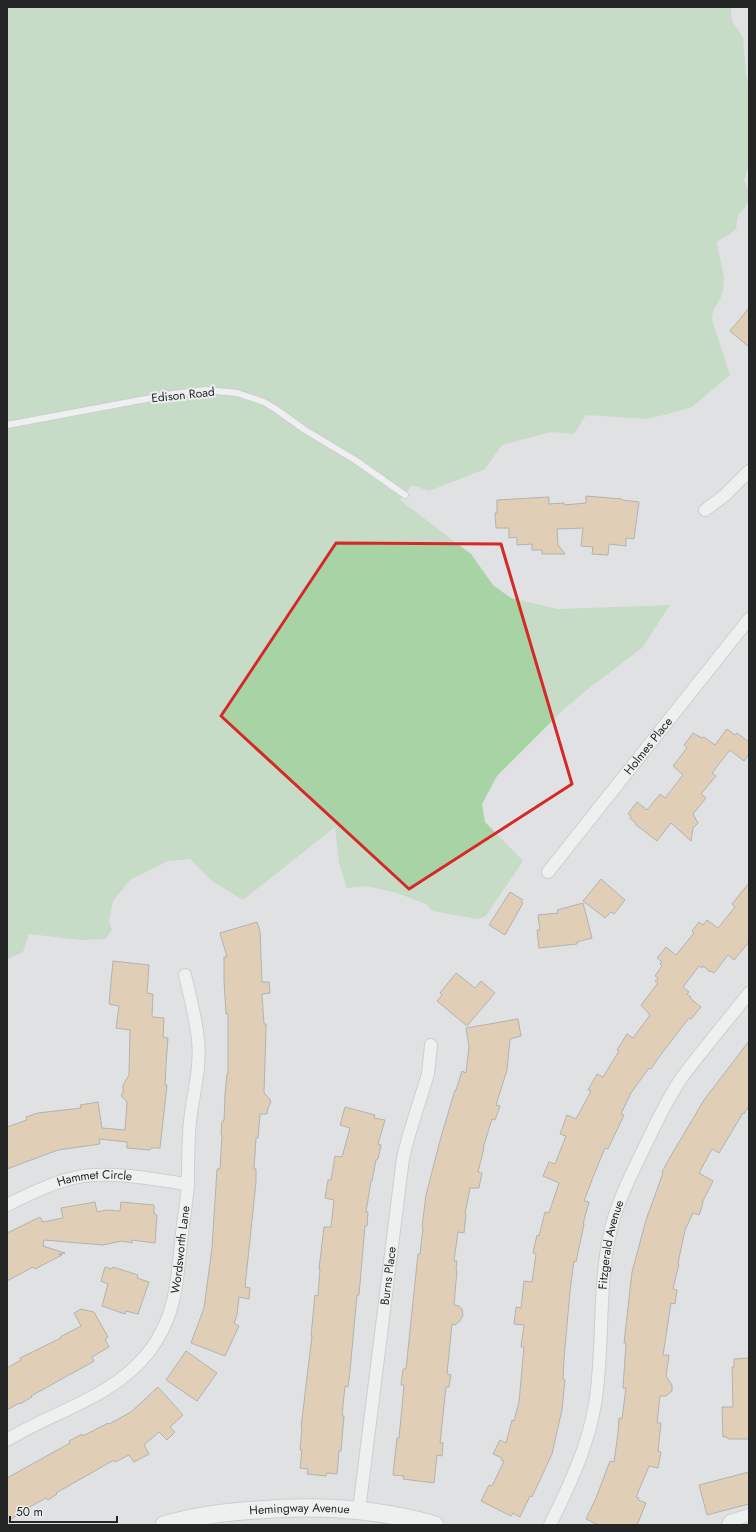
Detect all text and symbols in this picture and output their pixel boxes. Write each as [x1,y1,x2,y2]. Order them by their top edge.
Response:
street label: Edison Road [150,383,216,407]
street label: Holmes Place [620,713,677,779]
street label: Hammet Circle [55,1166,133,1191]
street label: Fitzgerald Avenue [594,1197,628,1290]
street label: Wordsworth Lane [166,1205,195,1295]
street label: Burns Place [376,1245,401,1306]
scale bar [10,1498,117,1524]
street label: Hemingway Avenue [249,1499,351,1519]
text: 50 m [16,1503,43,1521]

